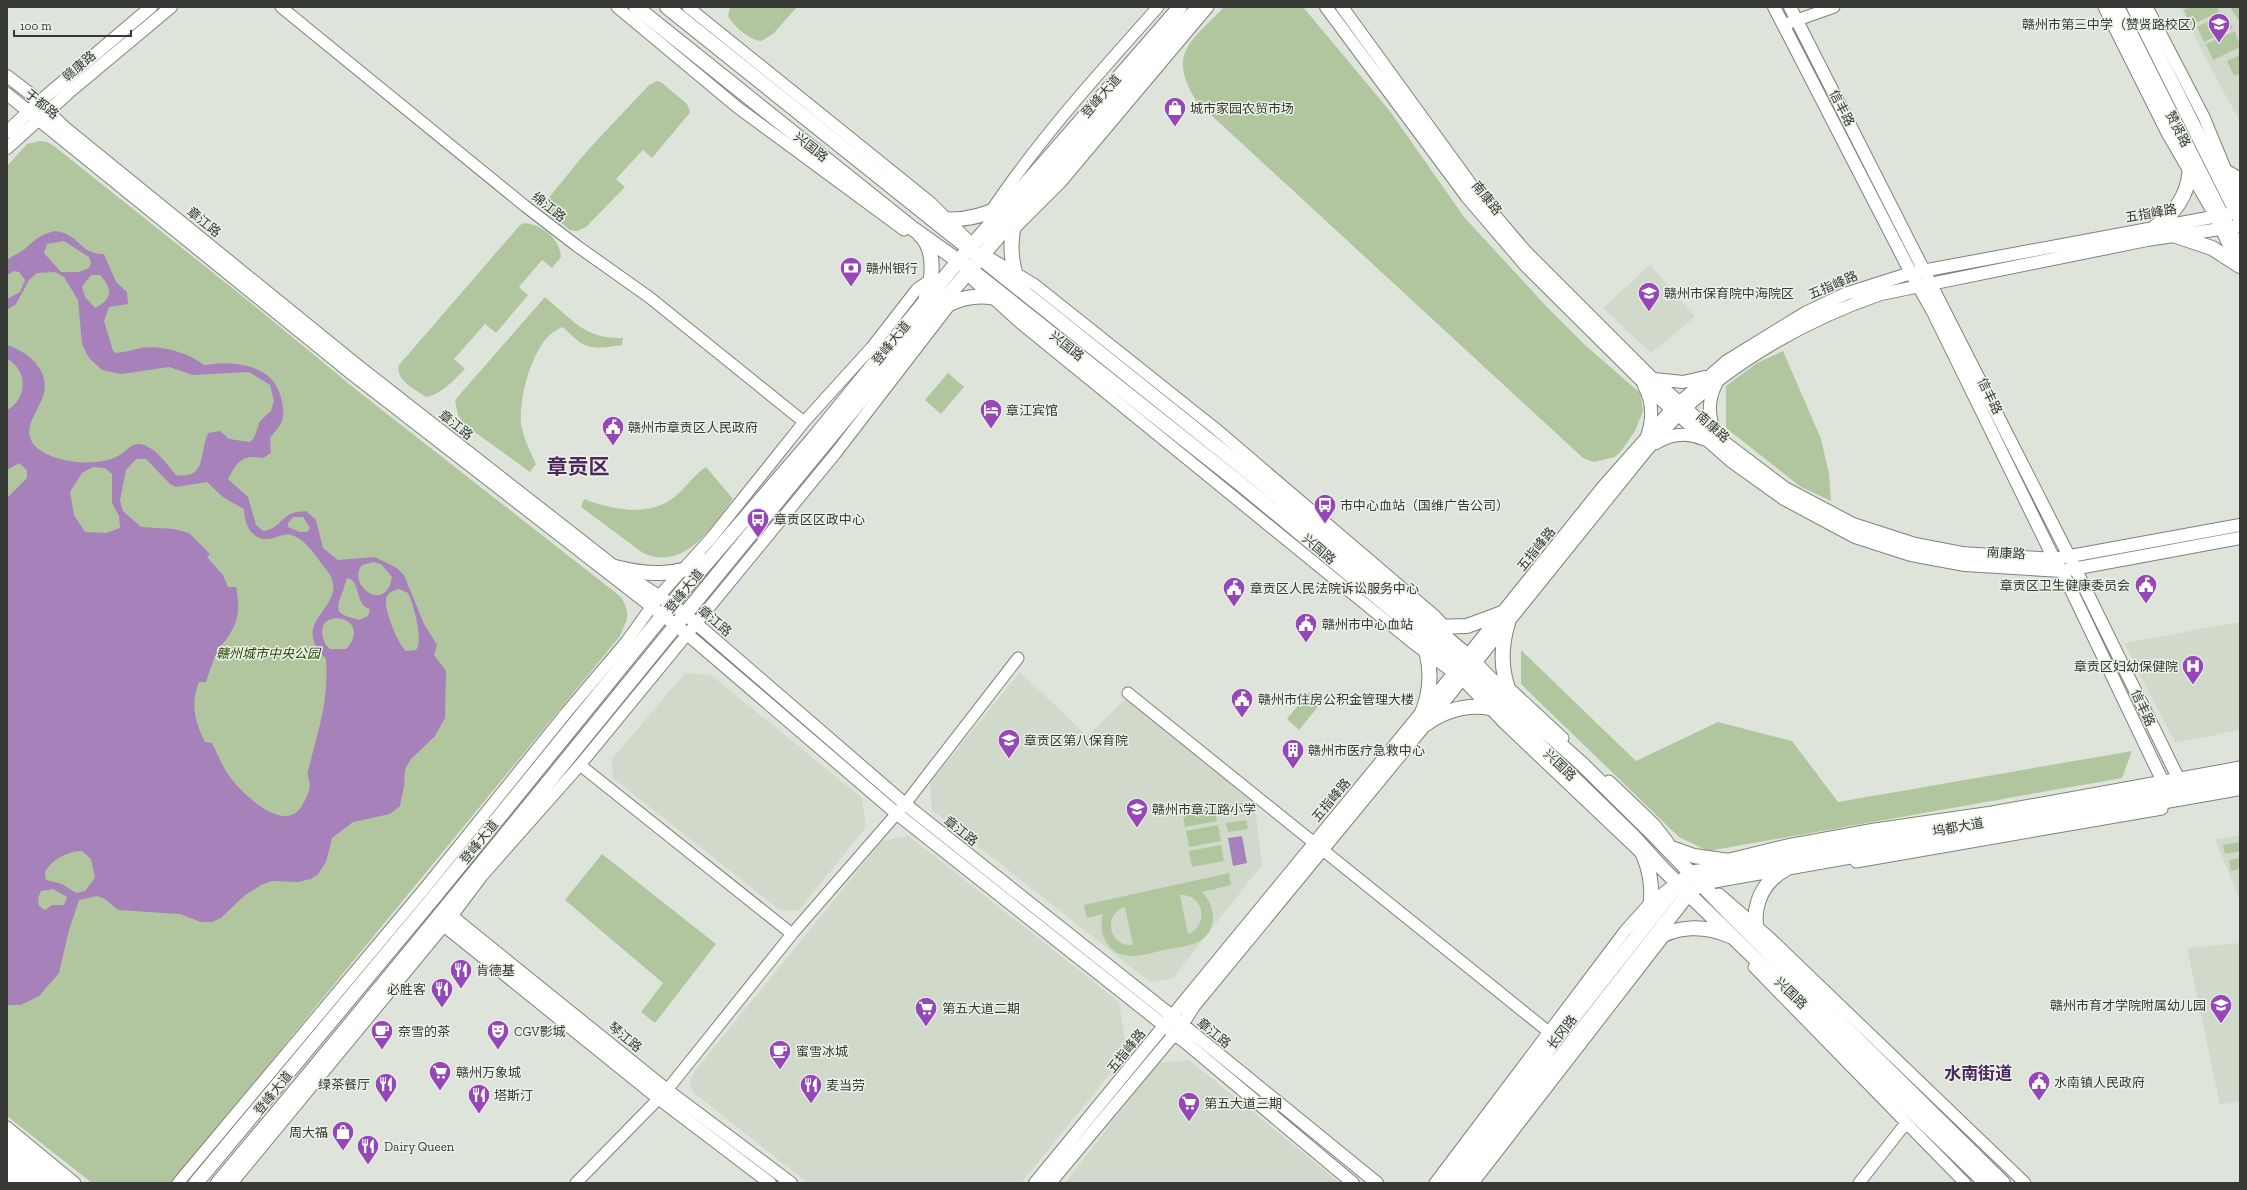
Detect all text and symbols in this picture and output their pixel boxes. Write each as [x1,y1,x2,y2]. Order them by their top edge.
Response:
school or university icon: 赣州市第三中学（赞贤路校区） [2206,11,2232,44]
scale bar [14,12,131,38]
place label: 赣州市第三中学（赞贤路校区） [2022,17,2204,32]
text: 100 m [20,19,52,33]
street label: 赣康路 [59,48,99,84]
street label: 登峰大道 [1078,71,1124,121]
street label: 于都路 [22,86,62,122]
street label: 信丰路 [1826,87,1858,129]
shop icon: 城市家园农贸市场 [1162,95,1188,128]
place label: 城市家园农贸市场 [1190,101,1294,116]
street label: 赞贤路 [2162,108,2194,150]
street label: 兴国路 [791,129,831,165]
street label: 南康路 [1469,178,1505,218]
street label: 绵江路 [529,189,569,225]
street label: 五指峰路 [2124,201,2178,225]
street label: 章江路 [184,204,224,240]
bank icon: 赣州银行 [838,255,864,288]
place label: 赣州银行 [866,261,918,276]
street label: 五指峰路 [1806,268,1860,302]
school or university icon: 赣州市保育院中海院区 [1636,280,1662,313]
place label: 赣州市保育院中海院区 [1664,286,1794,301]
street label: 登峰大道 [869,318,913,368]
street label: 兴国路 [1047,328,1087,364]
street label: 信丰路 [1975,375,2005,417]
hotel icon: 章江宾馆 [978,397,1004,430]
place label: 章江宾馆 [1006,403,1058,418]
street label: 章江路 [436,407,476,443]
street label: 南康路 [1693,409,1733,445]
public building icon: 赣州市章贡区人民政府 [600,414,626,447]
place label: 赣州市章贡区人民政府 [628,420,758,435]
district label: 章贡区 [547,454,610,479]
bus stop icon: 市中心血站（国维广告公司） [1312,492,1338,525]
place label: 市中心血站（国维广告公司） [1340,498,1509,513]
bus stop icon: 章贡区区政中心 [745,506,771,539]
place label: 章贡区区政中心 [774,512,865,527]
street label: 五指峰路 [1514,524,1558,574]
street label: 兴国路 [1299,531,1339,567]
street label: 南康路 [1986,544,2026,562]
street label: 登峰大道 [662,566,706,616]
public building icon: 章贡区卫生健康委员会 [2133,572,2159,605]
public building icon: 章贡区人民法院诉讼服务中心 [1221,575,1247,608]
place label: 章贡区卫生健康委员会 [2000,578,2130,593]
place label: 章贡区人民法院诉讼服务中心 [1250,581,1419,596]
street label: 章江路 [695,603,735,639]
public building icon: 赣州市中心血站 [1293,611,1319,644]
place label: 赣州市中心血站 [1322,617,1413,632]
park label: 赣州城市中央公园 [216,646,322,661]
hospital icon: 章贡区妇幼保健院 [2180,653,2206,686]
place label: 章贡区妇幼保健院 [2074,659,2178,674]
public building icon: 赣州市住房公积金管理大楼 [1229,686,1255,719]
street label: 信丰路 [2128,687,2158,729]
place label: 赣州市住房公积金管理大楼 [1258,692,1414,707]
school or university icon: 章贡区第八保育院 [996,727,1022,760]
place label: 章贡区第八保育院 [1024,733,1128,748]
building icon: 赣州市医疗急救中心 [1280,737,1306,770]
place label: 赣州市医疗急救中心 [1308,743,1425,758]
street label: 兴国路 [1541,746,1579,784]
street label: 五指峰路 [1309,775,1353,825]
school or university icon: 赣州市章江路小学 [1124,796,1150,829]
place label: 赣州市章江路小学 [1152,802,1256,817]
street label: 章江路 [941,813,981,849]
street label: 坞都大道 [1931,815,1985,839]
street label: 登峰大道 [457,817,501,867]
restaurant icon: 肯德基 [448,957,474,990]
place label: 肯德基 [476,963,515,978]
street label: 兴国路 [1772,974,1810,1012]
restaurant icon: 必胜客 [429,976,455,1009]
place label: 必胜客 [387,982,426,997]
school or university icon: 赣州市育才学院附属幼儿园 [2208,992,2234,1025]
supermarket icon: 第五大道二期 [913,995,939,1028]
place label: 赣州市育才学院附属幼儿园 [2050,998,2206,1013]
place label: 第五大道二期 [942,1001,1020,1016]
street label: 长冈路 [1544,1012,1580,1052]
street label: 章江路 [1194,1015,1234,1051]
cafe icon: 奈雪的茶 [369,1018,395,1051]
theatre icon: CGV影城 [485,1018,511,1051]
street label: 琴江路 [605,1019,645,1055]
place label: 奈雪的茶 [398,1024,451,1039]
place label: CGV影城 [514,1024,566,1039]
street label: 五指峰路 [1104,1026,1148,1076]
cafe icon: 蜜雪冰城 [767,1038,793,1071]
place label: 蜜雪冰城 [796,1044,848,1059]
supermarket icon: 赣州万象城 [427,1059,453,1092]
district label: 水南街道 [1944,1063,2012,1083]
place label: 赣州万象城 [456,1065,521,1080]
street label: 登峰大道 [251,1068,295,1118]
public building icon: 水南镇人民政府 [2026,1069,2052,1102]
restaurant icon: 绿茶餐厅 [373,1071,399,1104]
restaurant icon: 麦当劳 [798,1072,824,1105]
place label: 水南镇人民政府 [2054,1075,2145,1090]
place label: 绿茶餐厅 [318,1077,370,1092]
place label: 麦当劳 [826,1078,865,1093]
restaurant icon: 塔斯汀 [466,1082,492,1115]
place label: 塔斯汀 [494,1088,533,1103]
supermarket icon: 第五大道三期 [1176,1090,1202,1123]
place label: 第五大道三期 [1204,1096,1282,1111]
shop icon: 周大福 [330,1119,356,1152]
place label: 周大福 [289,1125,328,1140]
restaurant icon: Dairy Queen [355,1133,381,1166]
place label: Dairy Queen [384,1139,455,1154]

